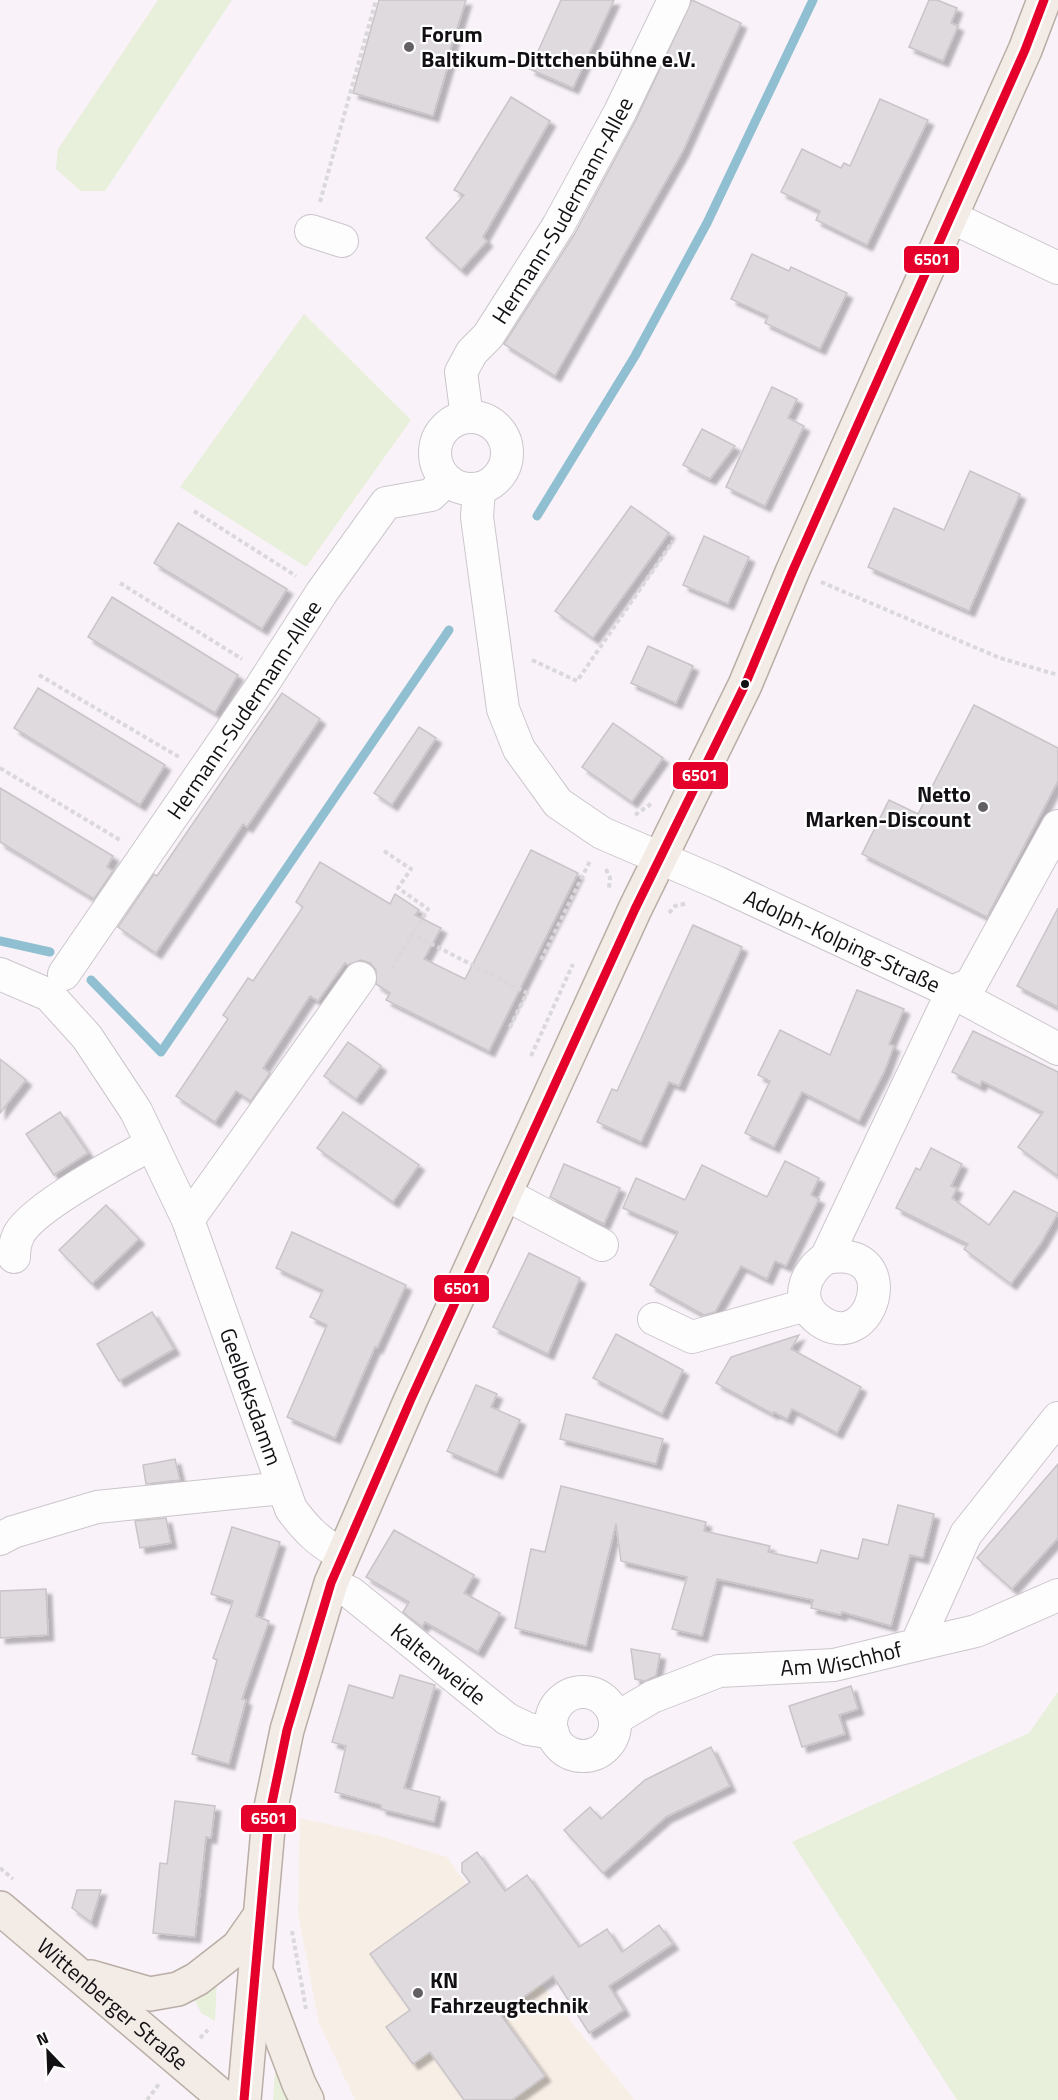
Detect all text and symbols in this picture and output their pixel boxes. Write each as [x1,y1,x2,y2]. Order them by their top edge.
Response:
place label: Forum Baltikum-Dittchenbühne e.V. [421,17,696,76]
marker: Forum Baltikum-Dittchenbühne e.V. [402,40,416,54]
street label: Hermann-Sudermann-Allee [483,91,642,331]
line badge: 6501 [903,245,960,274]
text: 6501 [914,247,950,271]
street label: Hermann-Sudermann-Allee [158,593,330,826]
unlabelled marker [739,678,751,690]
line badge: 6501 [672,761,729,790]
text: 6501 [682,763,718,787]
place label: Netto Marken-Discount [805,777,971,836]
marker: Netto Marken-Discount [976,800,990,814]
street label: Adolph-Kolping-Straße [738,880,946,1001]
line badge: 6501 [433,1274,490,1303]
text: 6501 [444,1276,480,1300]
street label: Geelbeksdamm [211,1323,291,1470]
street label: Kaltenweide [383,1615,494,1713]
street label: Am Wischhof [780,1632,906,1685]
line badge: 6501 [240,1804,297,1833]
text: 6501 [251,1806,287,1830]
street label: Wittenberger Straße [29,1929,196,2078]
place label: KN Fahrzeugtechnik [430,1963,589,2022]
marker: KN Fahrzeugtechnik [411,1986,425,2000]
north arrow [18,2022,78,2082]
text: N [32,2025,52,2051]

